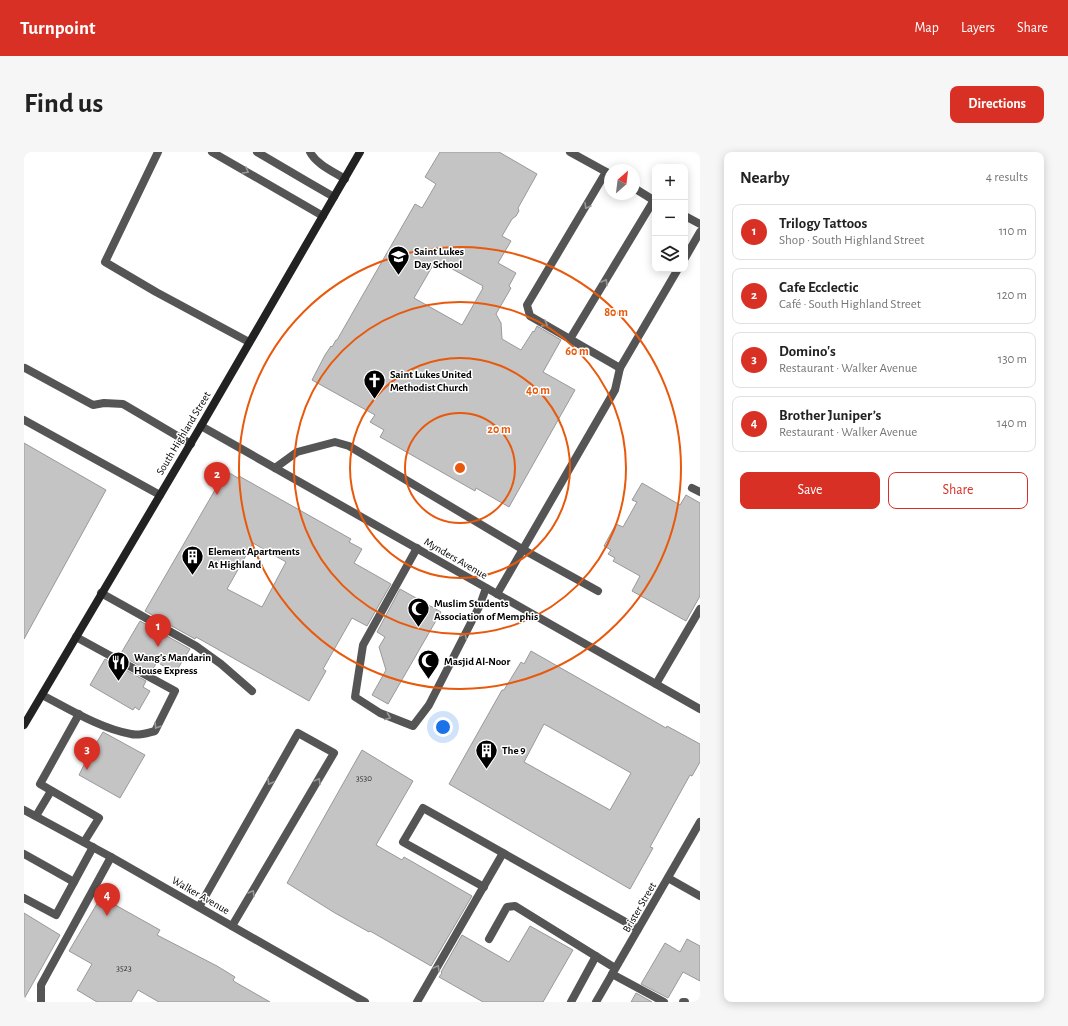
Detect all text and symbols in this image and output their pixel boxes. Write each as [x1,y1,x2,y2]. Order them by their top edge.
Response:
text: Turnpoint [20,19,95,38]
text: Map [914,21,939,35]
text: Layers [961,21,995,35]
text: Share [1017,21,1048,35]
button: Directions [950,86,1044,123]
text: Find us [24,90,103,118]
north arrow [604,164,640,200]
map controls [652,164,688,272]
button: + [652,164,688,200]
one-way arrow [242,167,249,174]
text: Nearby [740,169,790,186]
text: 4 results [986,171,1028,184]
button: − [652,200,688,236]
one-way arrow [584,202,591,209]
text: Trilogy Tattoos [779,216,867,231]
text: 1 [752,225,756,238]
text: 110 m [999,225,1027,238]
text: Shop · South Highland Street [779,234,924,247]
button: layers [652,236,688,272]
school or university icon: Saint Lukes Day School [385,244,411,277]
place label: Saint Lukes Day School [414,246,464,270]
one-way arrow [600,279,608,286]
text: Cafe Ecclectic [779,280,858,295]
text: 2 [751,289,757,302]
text: 120 m [997,289,1027,302]
text: Café · South Highland Street [779,298,921,311]
text: 80 m [604,306,628,318]
one-way arrow [541,320,548,327]
text: Domino's [779,344,836,359]
text: 60 m [565,345,589,357]
text: 3 [751,353,757,366]
text: 130 m [998,353,1027,366]
text: Restaurant · Walker Avenue [779,362,917,375]
church icon: Saint Lukes United Methodist Church [361,367,387,400]
place label: Saint Lukes United Methodist Church [390,369,472,393]
text: 40 m [526,384,550,396]
street label: South Highland Street [154,389,213,477]
text: Brother Juniper’s [779,408,881,423]
text: 4 [751,417,757,430]
text: 140 m [997,417,1027,430]
text: 20 m [487,423,511,435]
text: Restaurant · Walker Avenue [779,426,917,439]
centre of rings [453,461,467,475]
pin: 2 [204,462,230,495]
button: Save [740,472,880,509]
button: Share [888,472,1028,509]
street label: Mynders Avenue [422,536,489,581]
building icon: Element Apartments At Highland [180,544,206,577]
place label: Element Apartments At Highland [208,546,300,570]
mosque icon: Muslim Students Association of Memphis [405,596,431,629]
place label: Muslim Students Association of Memphis [434,598,538,622]
pin: 1 [145,614,171,647]
one-way arrow [459,633,467,640]
mosque icon: Masjid Al-Noor [415,648,441,681]
restaurant icon: Wang's Mandarin House Express [105,650,131,683]
place label: Wang's Mandarin House Express [134,652,211,676]
place label: Masjid Al-Noor [444,656,510,667]
one-way arrow [385,712,392,720]
your location [433,717,453,737]
one-way arrow [155,721,162,728]
pin: 3 [74,737,100,770]
building icon: The 9 [473,737,499,770]
place label: The 9 [502,745,526,756]
house number: 3530 [356,774,372,783]
one-way arrow [267,778,275,785]
one-way arrow [314,778,321,785]
street label: Walker Avenue [170,875,231,916]
street label: Brister Street [621,880,658,934]
pin: 4 [94,883,120,916]
one-way arrow [248,890,255,897]
house number: 3523 [116,964,132,973]
one-way arrow [433,965,440,972]

